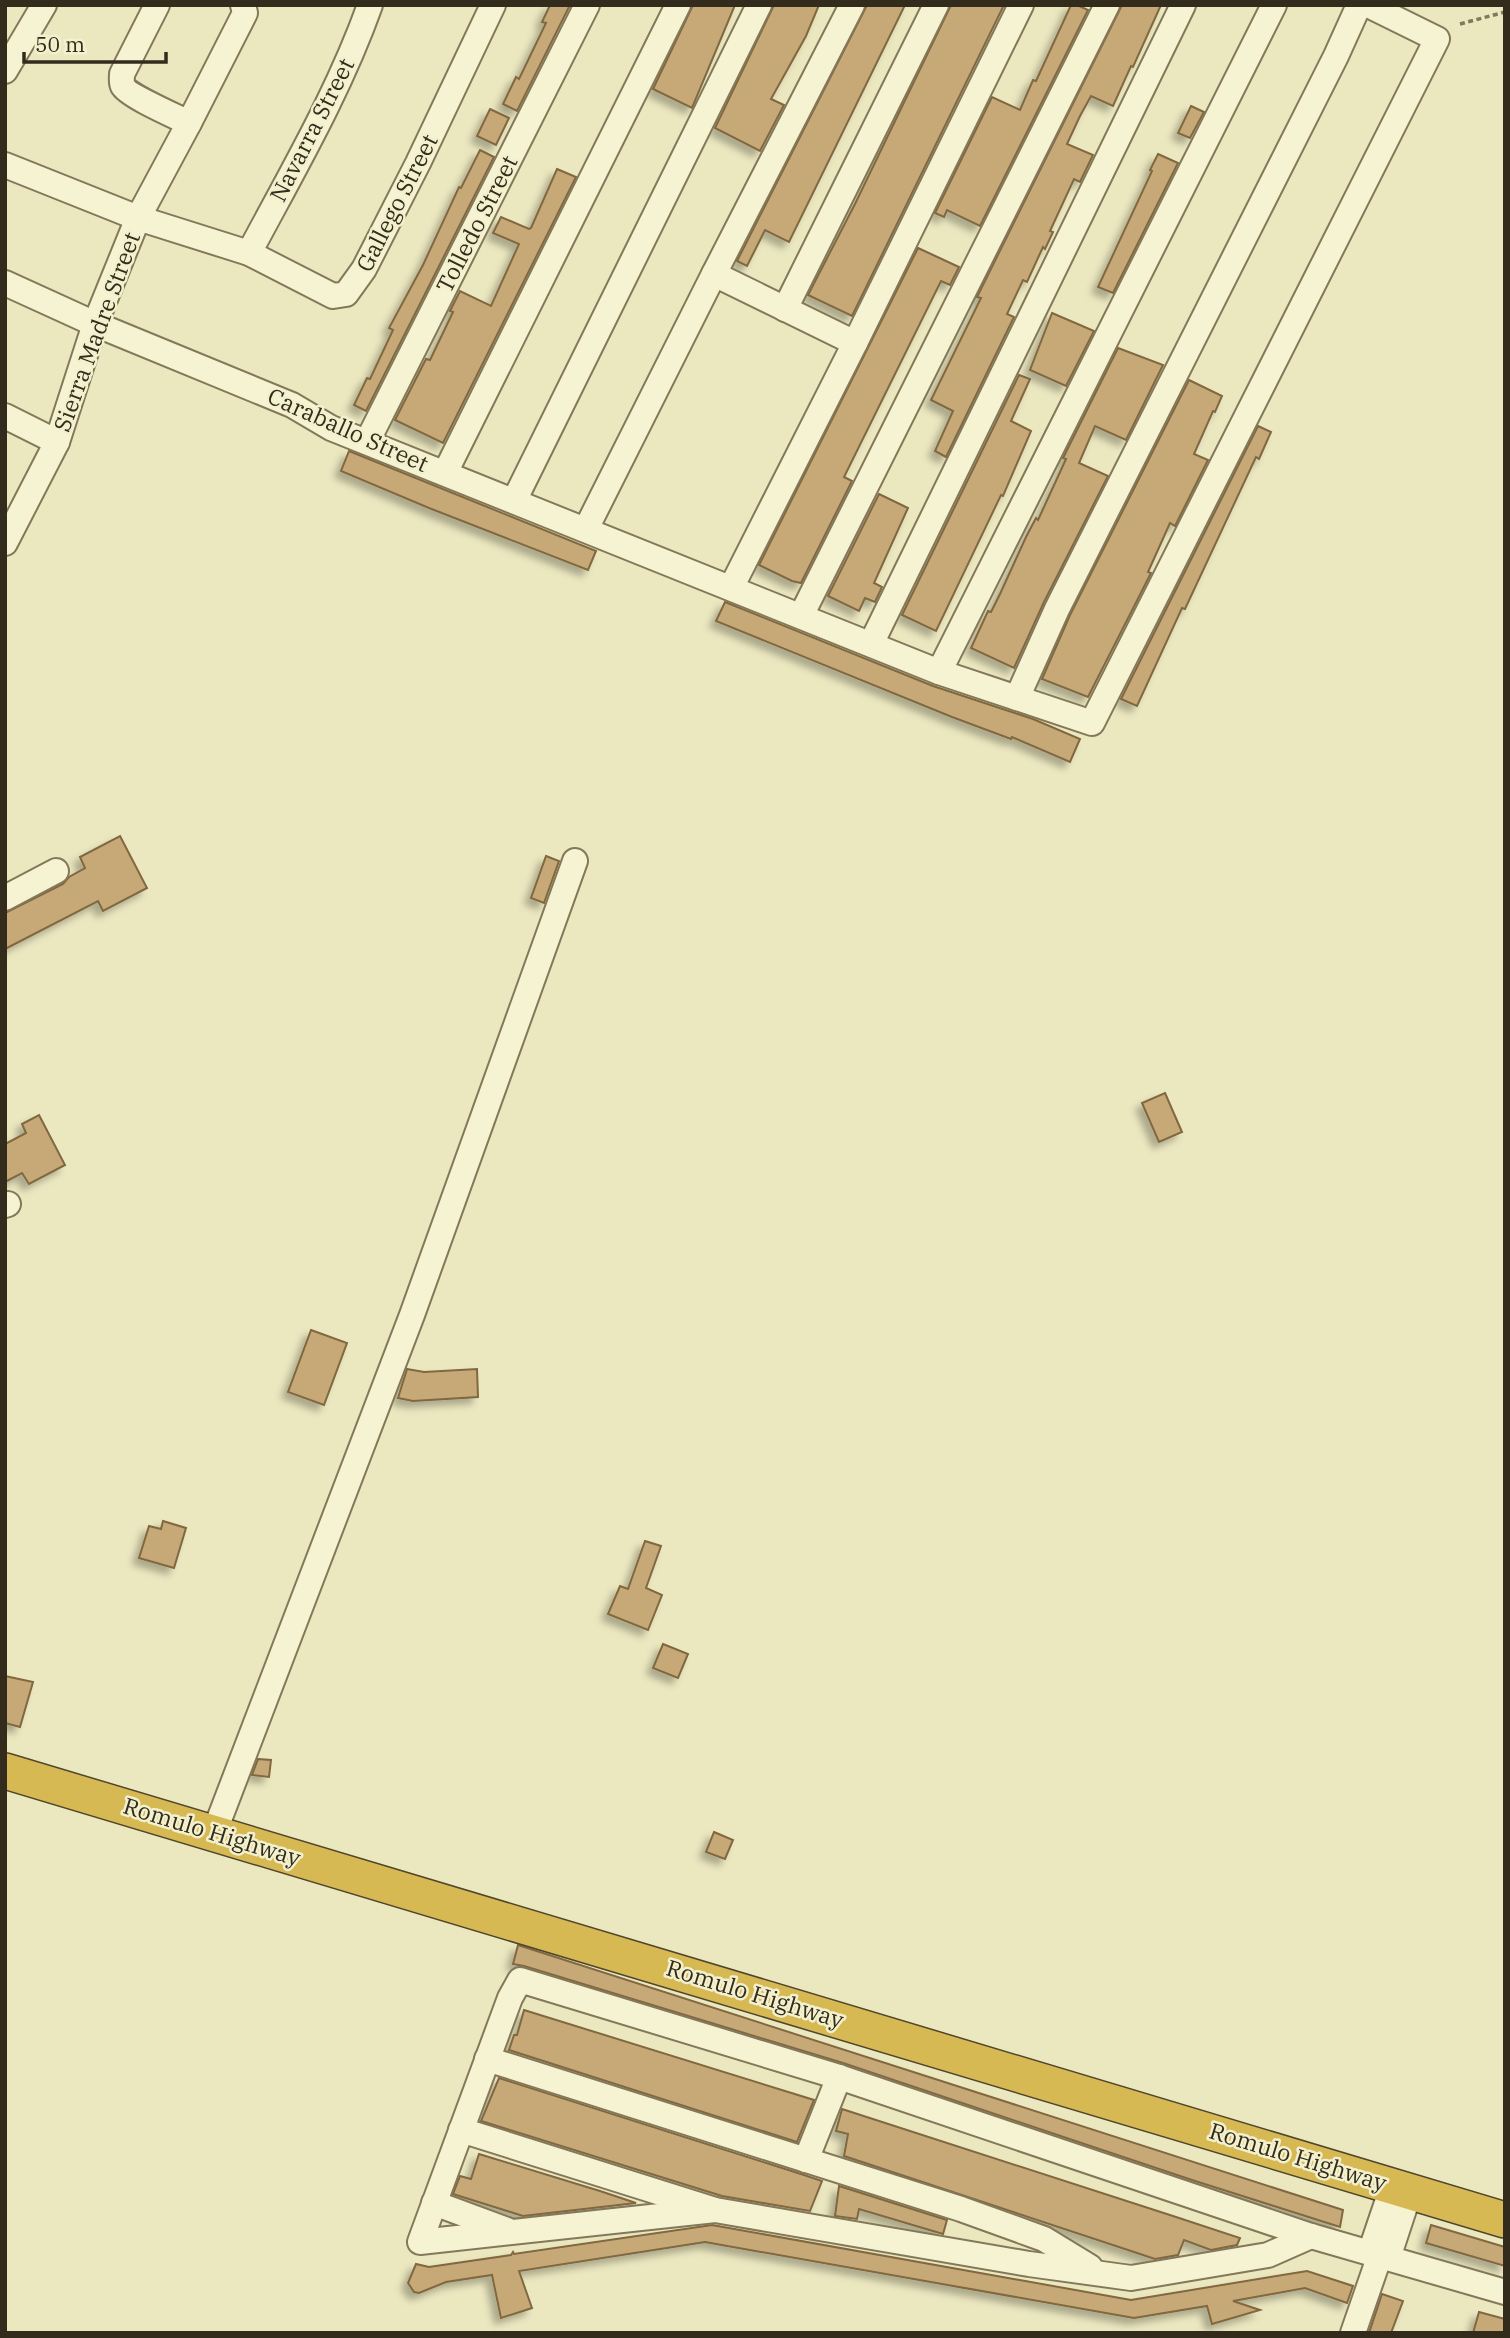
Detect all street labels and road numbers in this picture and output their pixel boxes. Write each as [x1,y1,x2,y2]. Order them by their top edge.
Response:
street label: Navarra Street [262,53,360,207]
street label: Gallego Street [349,129,444,277]
street label: Tolledo Street [429,150,524,297]
street label: Sierra Madre Street [46,228,146,436]
street label: Caraballo Street [263,380,434,478]
street label: Romulo Highway [120,1790,305,1872]
street label: Romulo Highway [663,1952,848,2034]
street label: Romulo Highway [1206,2115,1391,2197]

